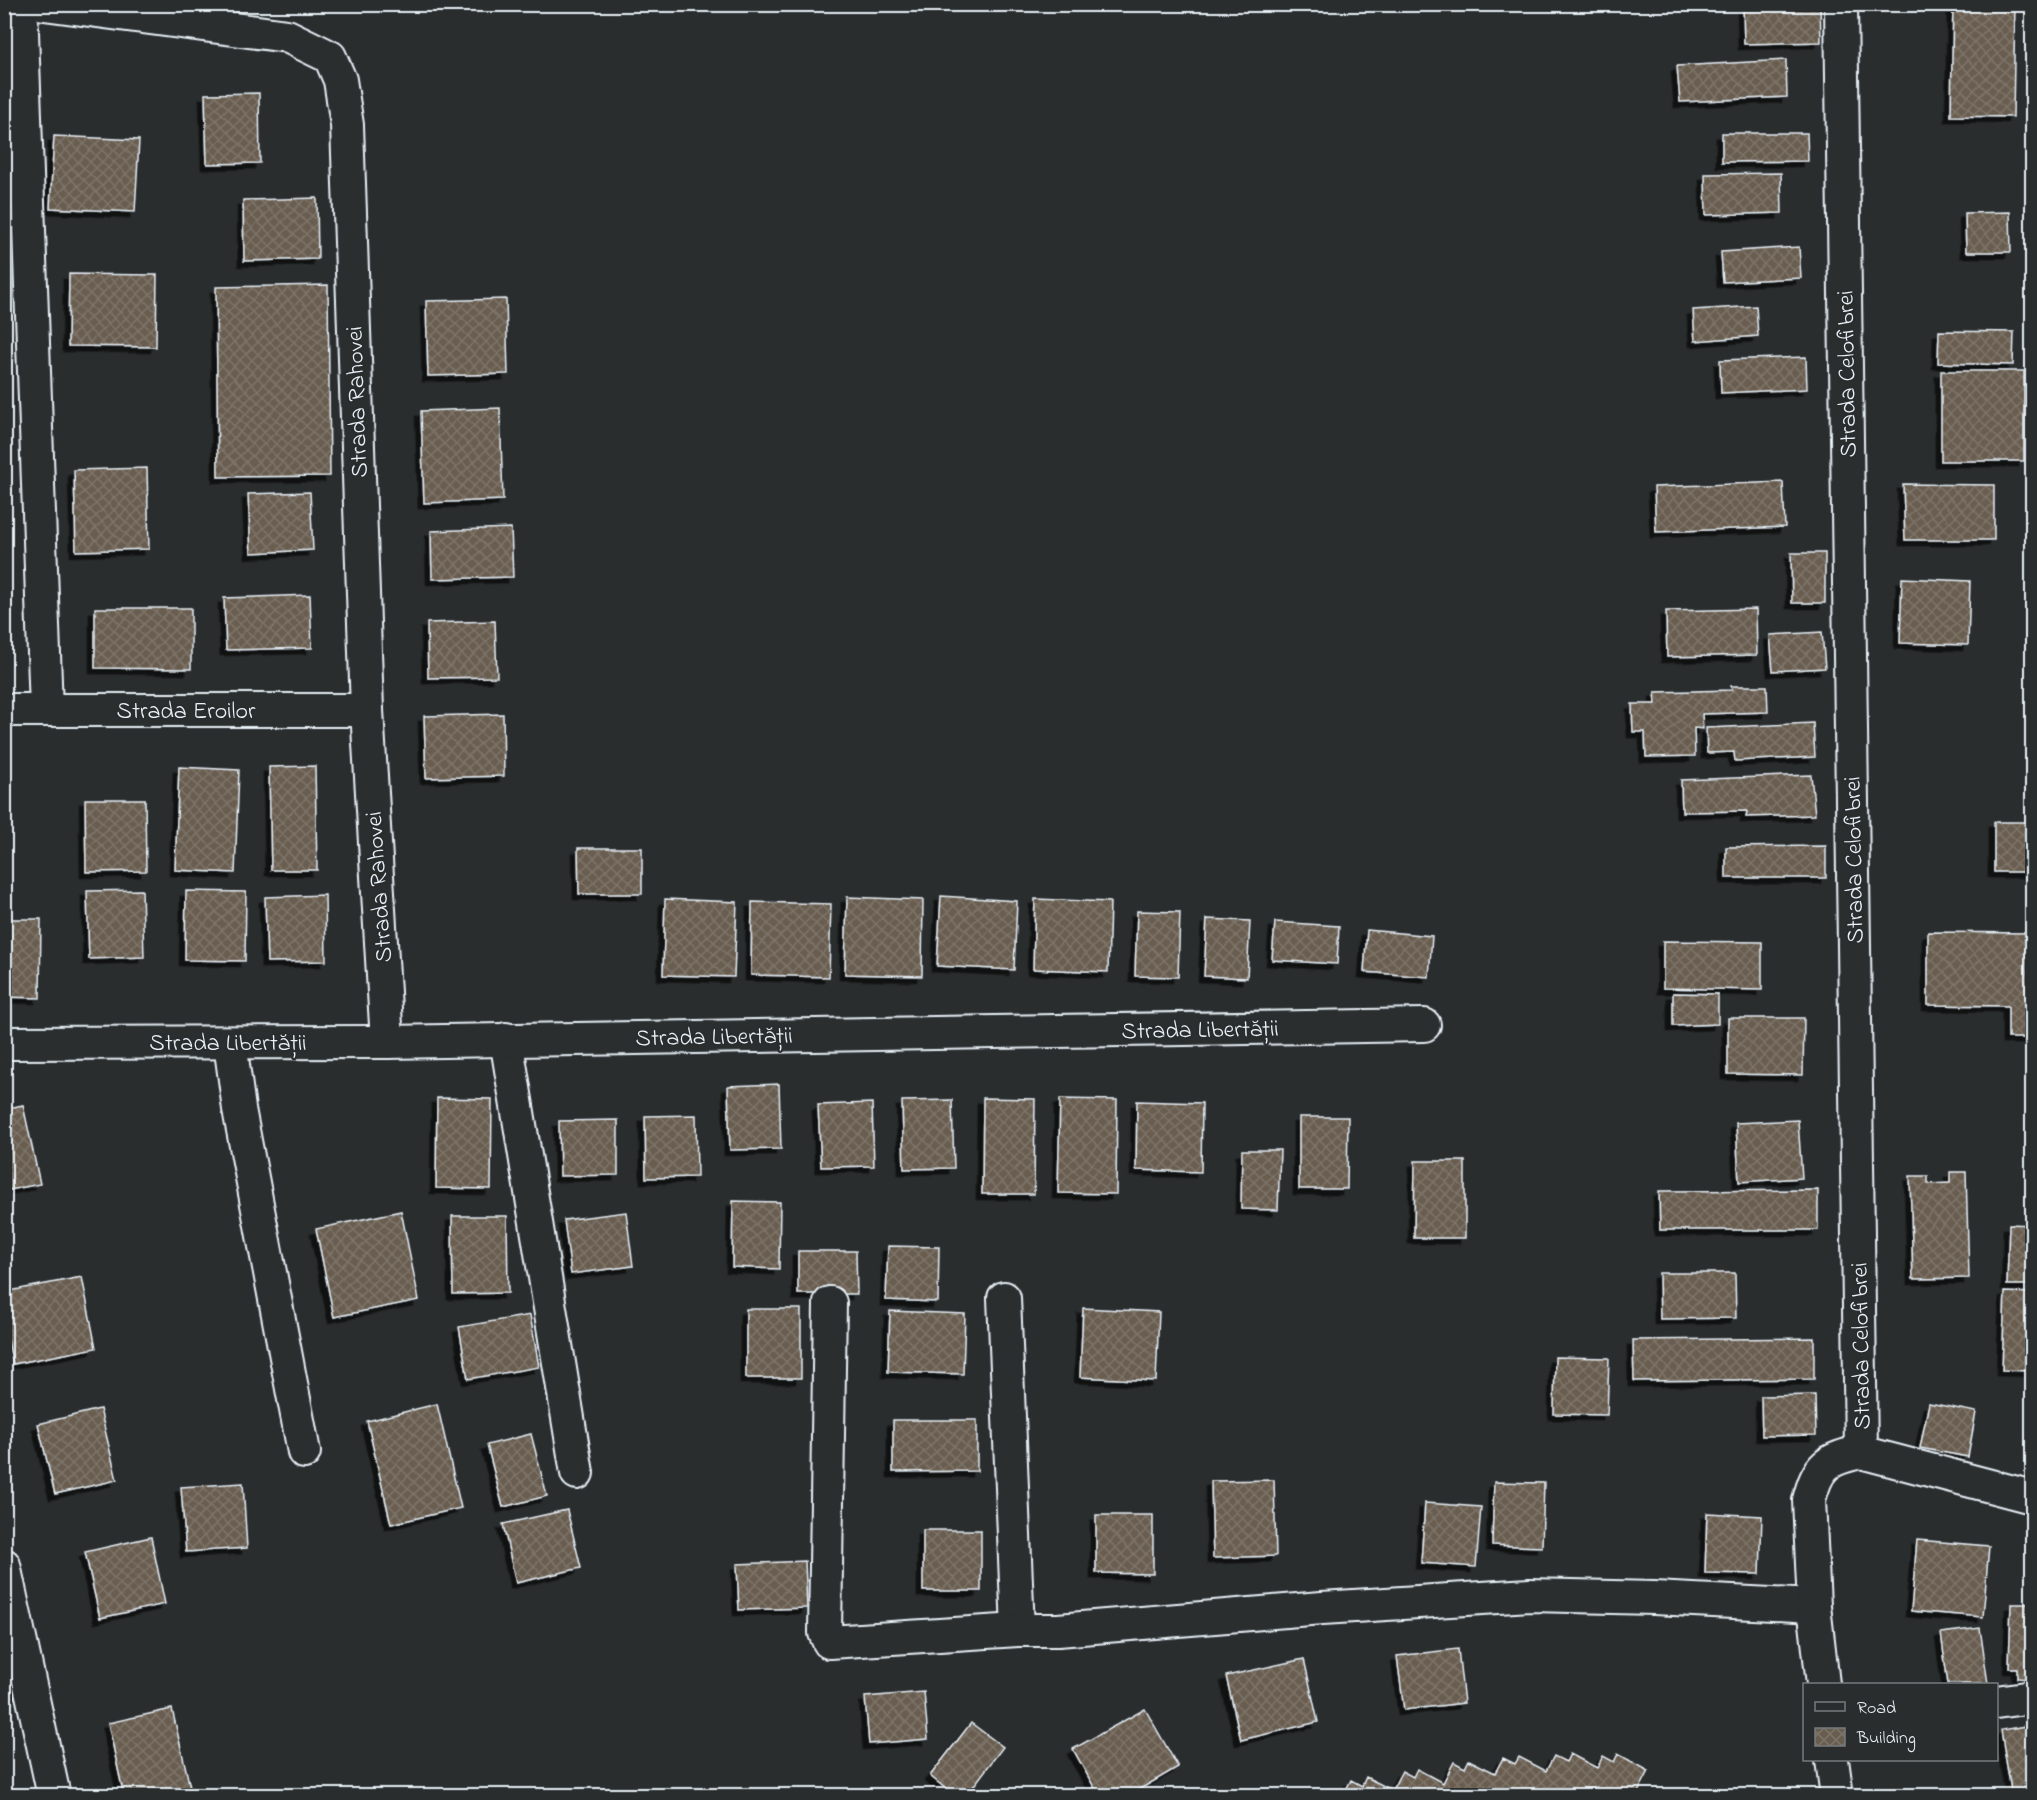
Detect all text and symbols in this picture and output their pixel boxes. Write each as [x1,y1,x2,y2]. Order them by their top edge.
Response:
street label: Strada Celofibrei [1830,290,1867,458]
street label: Strada Rahovei [338,326,379,478]
street label: Strada Eroilor [116,695,256,730]
street label: Strada Celofibrei [1837,776,1874,944]
street label: Strada Rahovei [358,810,403,964]
street label: Strada Libertății [1121,1013,1279,1050]
street label: Strada Libertății [635,1020,793,1057]
street label: Strada Libertății [149,1027,307,1062]
street label: Strada Celofibrei [1844,1262,1881,1430]
legend [1803,1683,1998,1761]
text: Road [1857,1696,1896,1722]
text: Building [1856,1726,1916,1753]

